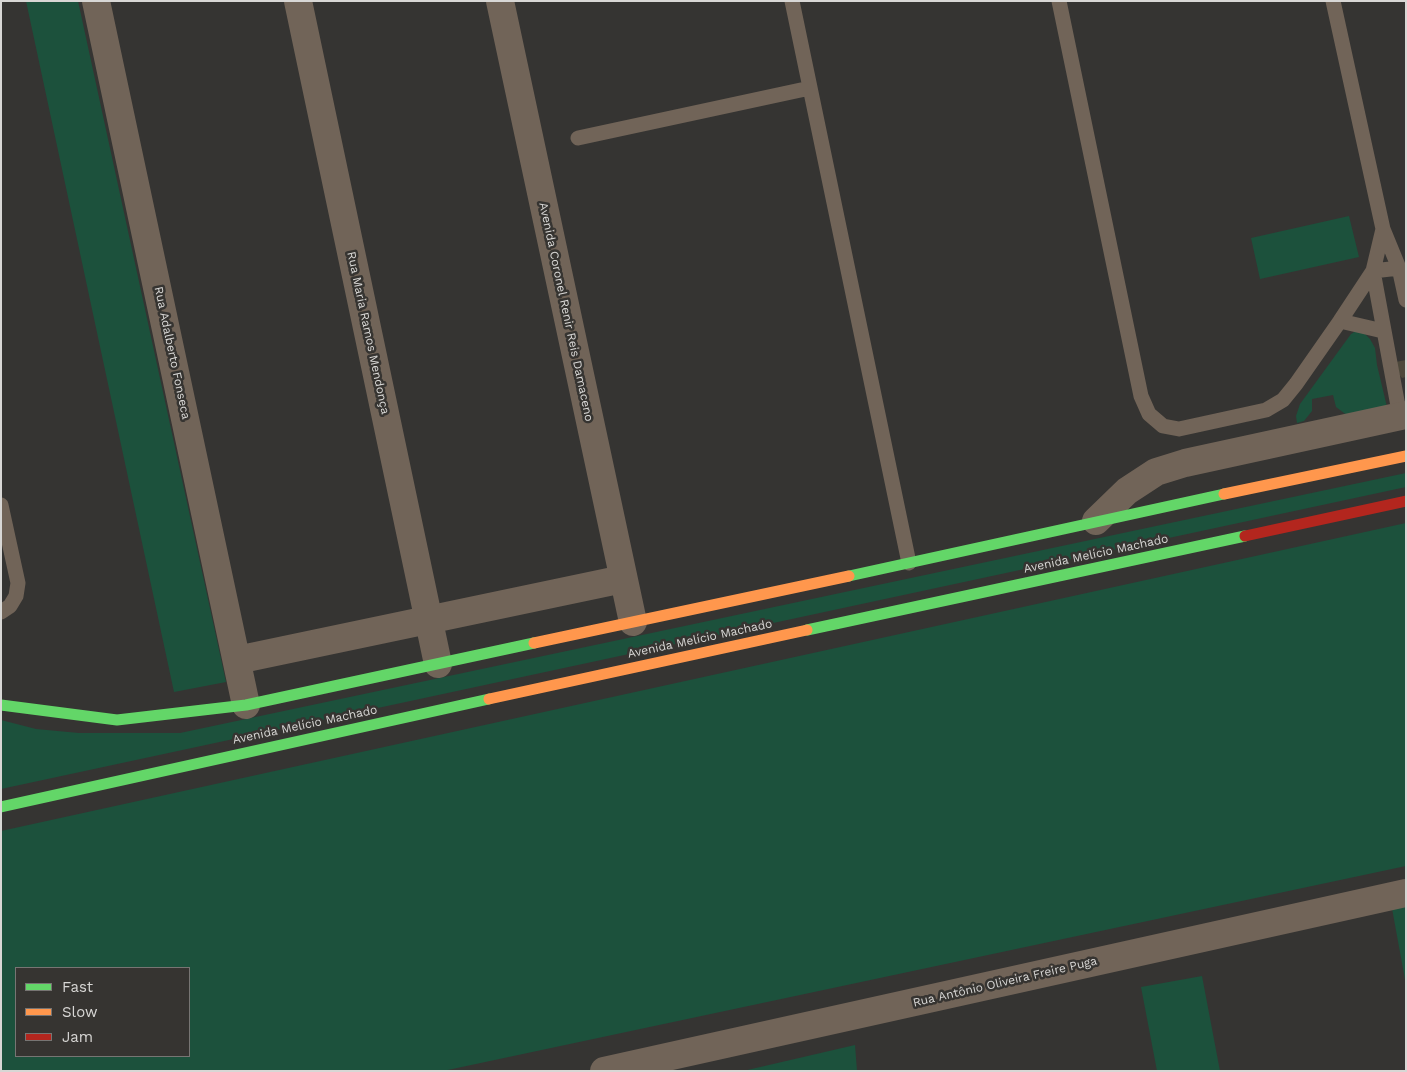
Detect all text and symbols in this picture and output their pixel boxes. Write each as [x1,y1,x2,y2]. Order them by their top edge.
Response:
street label: Avenida Coronel Renir Reis Damaceno [536,201,596,423]
street label: Rua Maria Ramos Mendonça [344,250,392,416]
street label: Rua Adalberto Fonseca [151,285,193,421]
street label: Avenida Melício Machado [1022,532,1170,576]
street label: Avenida Melício Machado [626,617,774,661]
street label: Avenida Melício Machado [231,703,379,747]
street label: Rua Antônio Oliveira Freire Puga [911,954,1099,1010]
legend [15,967,190,1057]
text: Fast [62,978,93,996]
text: Slow [62,1003,98,1021]
text: Jam [62,1028,93,1046]

